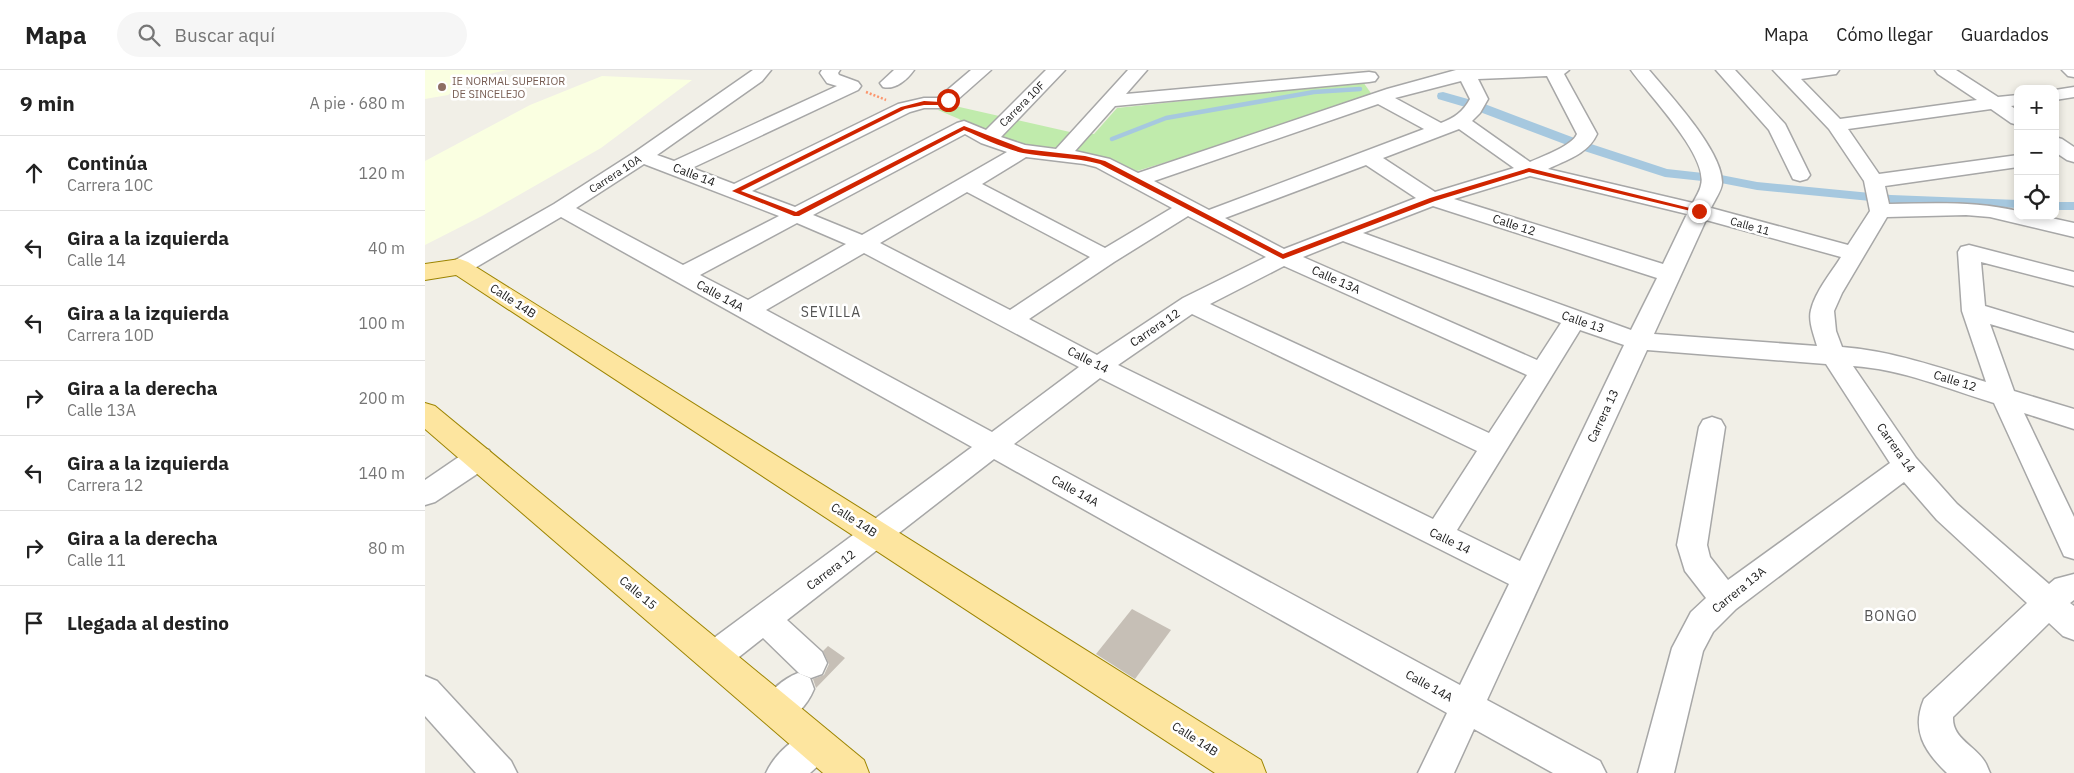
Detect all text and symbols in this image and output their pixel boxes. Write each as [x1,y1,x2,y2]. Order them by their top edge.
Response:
search box [117,12,467,57]
text: Mapa [25,19,87,51]
icon: search [135,21,163,49]
text: Buscar aquí [175,23,275,47]
text: Mapa [1764,23,1808,46]
text: Cómo llegar [1836,23,1933,46]
text: Guardados [1961,23,2049,46]
place label: IE NORMAL SUPERIOR DE SINCELEJO [452,74,565,101]
street label: Carrera 10F [996,78,1048,130]
marker: IE NORMAL SUPERIOR DE SINCELEJO [436,81,448,93]
map controls [2014,85,2059,220]
button: + [2014,85,2059,130]
text: 9 min [20,89,75,117]
route start [937,89,960,112]
text: A pie · 680 m [310,93,405,113]
button: − [2014,130,2059,175]
text: Continúa [67,151,148,175]
street label: Carrera 10A [586,152,644,196]
icon: ahead [20,159,48,187]
street label: Calle 14 [671,160,717,189]
text: 120 m [358,163,405,183]
text: Carrera 10C [67,175,153,195]
button: locate [2014,175,2059,220]
route end [1688,200,1711,223]
street label: Calle 12 [1491,211,1537,238]
street label: Calle 11 [1729,214,1772,238]
text: Gira a la izquierda [67,226,229,250]
icon: left [20,234,48,262]
text: 40 m [368,238,405,258]
text: Calle 14 [67,250,126,270]
street label: Calle 13A [1309,262,1363,297]
street label: Calle 14A [694,276,747,315]
street label: Calle 14B [487,280,539,321]
text: Gira a la izquierda [67,301,229,325]
district label: SEVILLA [801,303,861,321]
street label: Carrera 12 [1127,305,1183,350]
street label: Calle 13 [1560,307,1606,336]
icon: left [20,309,48,337]
text: 100 m [358,313,405,333]
text: Carrera 10D [67,325,154,345]
street label: Calle 14 [1065,343,1111,376]
street label: Calle 12 [1932,367,1978,394]
text: Gira a la derecha [67,376,218,400]
icon: right [20,384,48,412]
street label: Carrera 13 [1584,387,1621,445]
text: 200 m [358,388,405,408]
text: Calle 13A [67,400,136,420]
street label: Carrera 14 [1874,420,1919,475]
text: Gira a la izquierda [67,451,229,475]
icon: left [20,459,48,487]
text: 140 m [358,463,405,483]
street label: Calle 14A [1049,471,1102,510]
text: Carrera 12 [67,475,143,495]
street label: Calle 14B [828,499,880,540]
street label: Calle 14 [1427,524,1473,557]
text: Gira a la derecha [67,526,218,550]
icon: right [20,534,48,562]
text: 80 m [368,538,405,558]
street label: Carrera 12 [803,546,858,593]
text: Calle 11 [67,550,126,570]
street label: Carrera 13A [1709,563,1769,616]
street label: Calle 15 [617,573,660,613]
district label: BONGO [1864,607,1918,625]
icon: arrive [20,609,48,637]
text: Llegada al destino [67,611,229,635]
street label: Calle 14A [1403,666,1456,705]
street label: Calle 14B [1169,718,1221,759]

